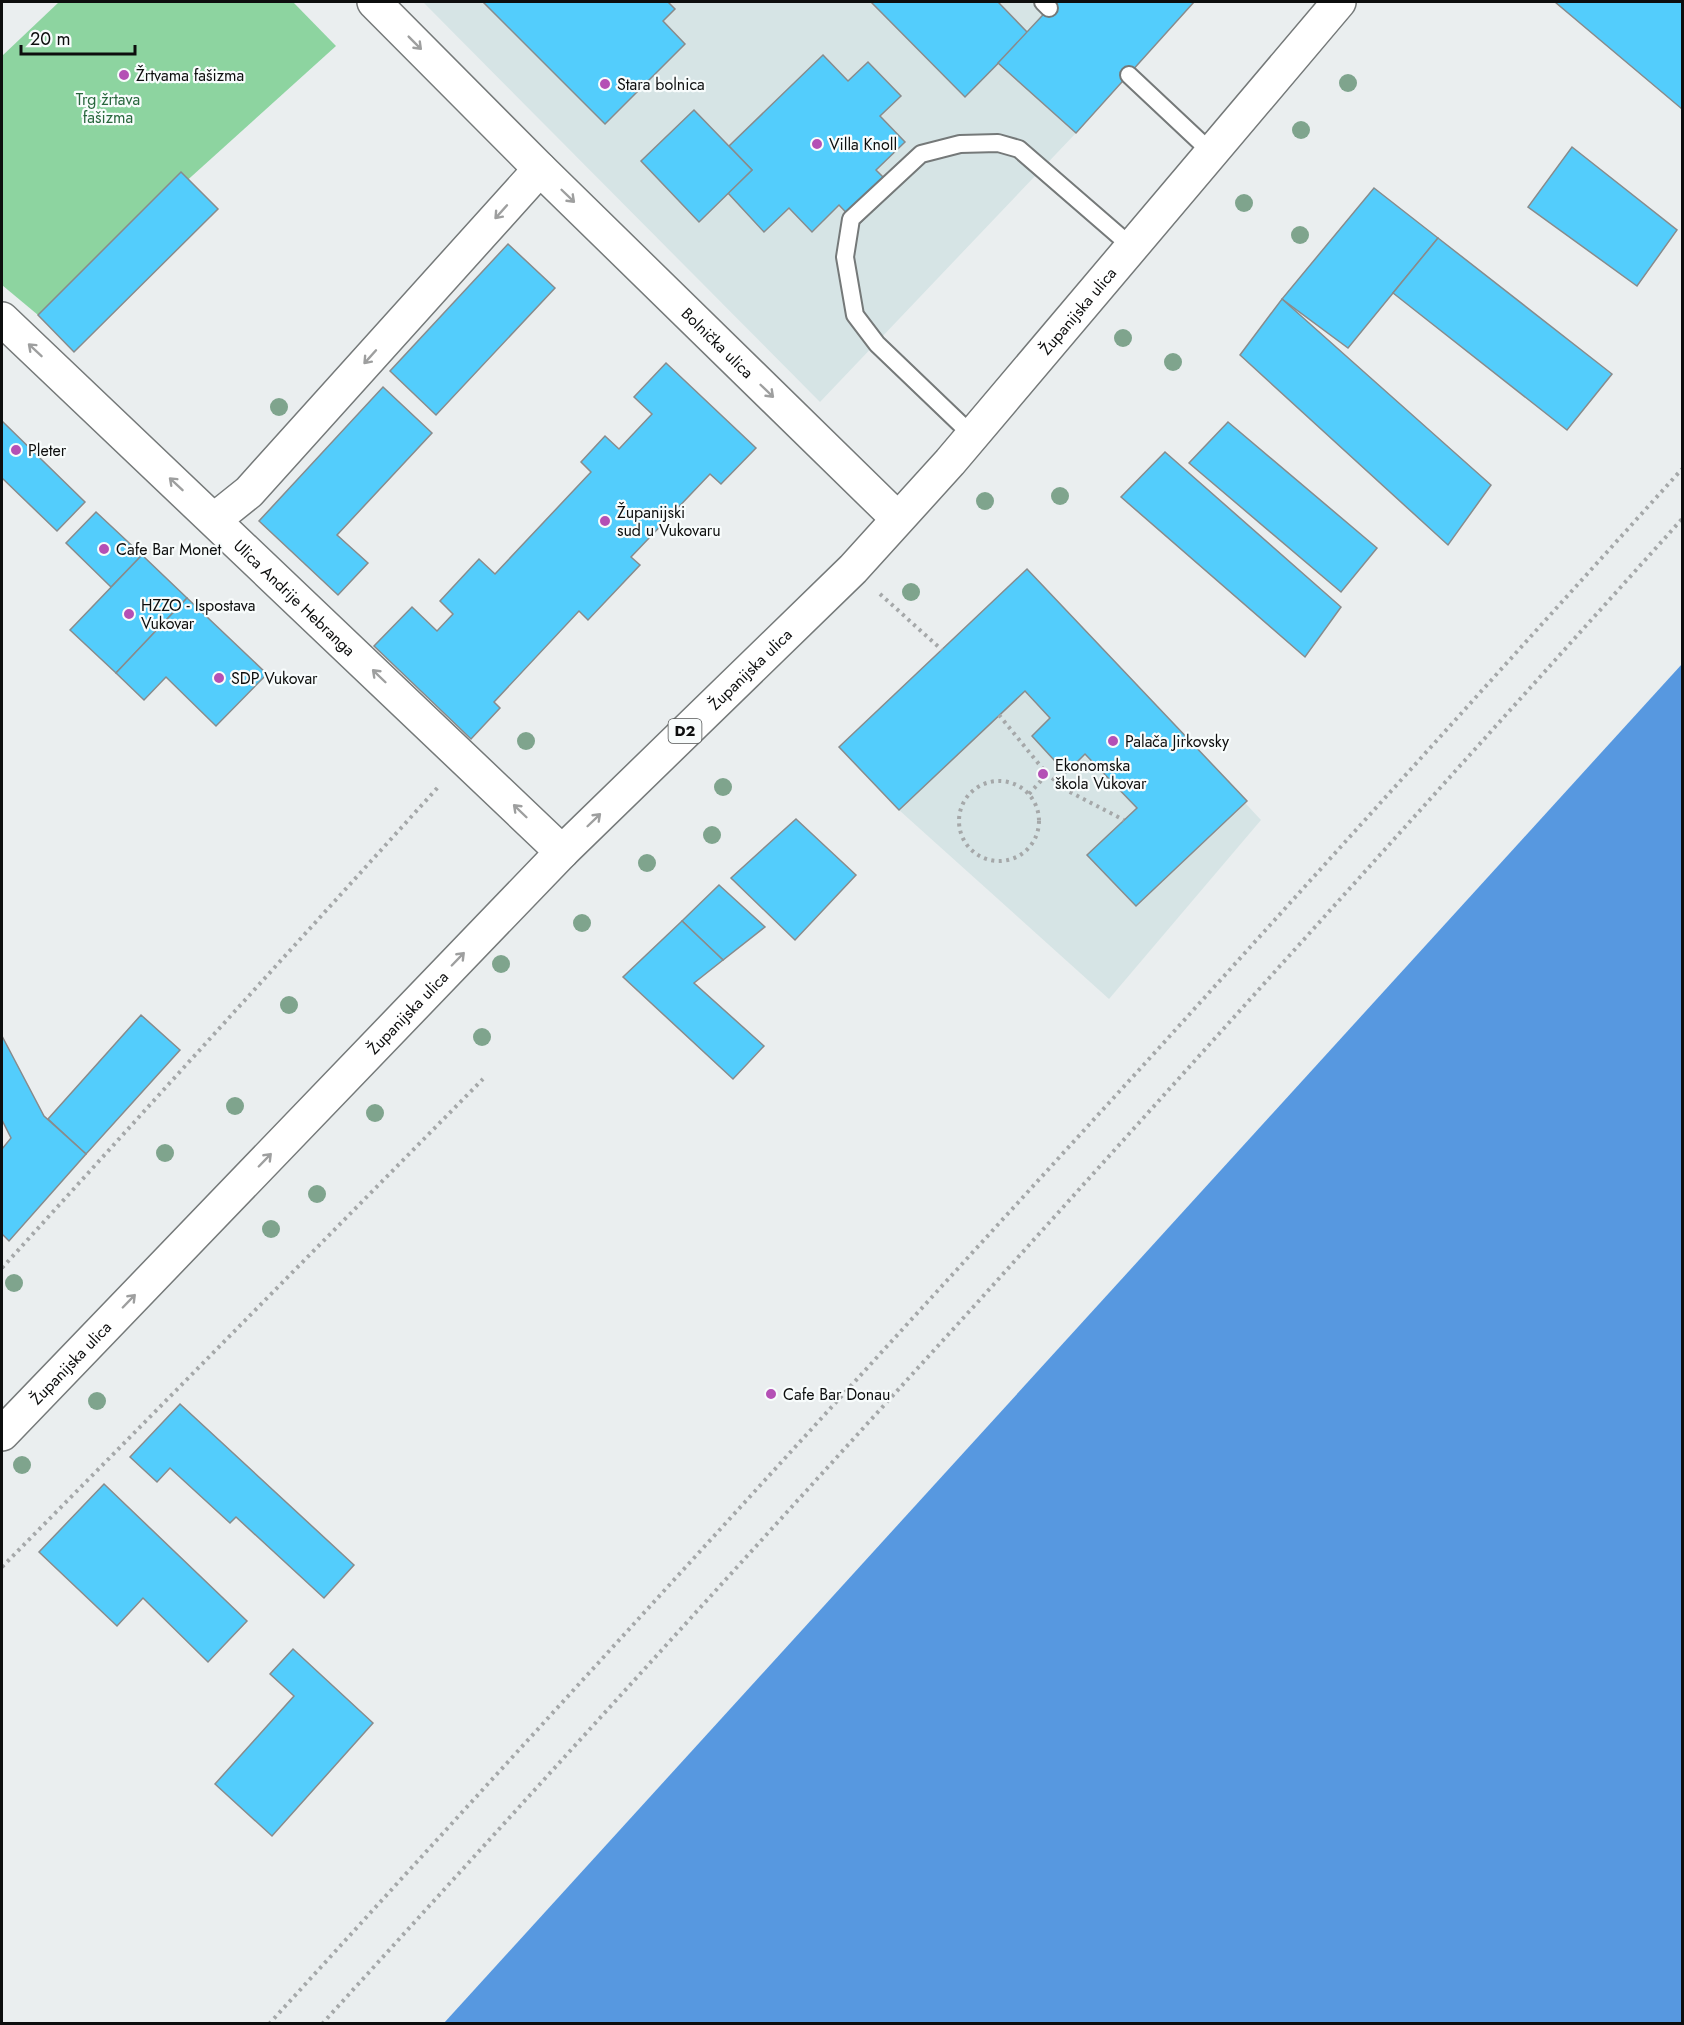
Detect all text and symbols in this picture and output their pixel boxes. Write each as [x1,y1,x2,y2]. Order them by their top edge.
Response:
scale bar [21,18,135,56]
text: 20 m [30,26,70,52]
one-way arrow [407,36,422,50]
place label: Žrtvama fašizma [136,64,244,87]
marker: Žrtvama fašizma [117,68,131,82]
place label: Stara bolnica [617,73,705,96]
marker: Stara bolnica [598,77,612,91]
park label: Trg žrtava fašizma [76,88,140,129]
place label: Villa Knoll [829,133,897,156]
marker: Villa Knoll [810,137,824,151]
one-way arrow [560,188,575,203]
one-way arrow [494,204,508,219]
street label: Županijska ulica [1035,262,1122,360]
street label: Bolnička ulica [676,302,759,384]
one-way arrow [27,343,42,357]
one-way arrow [364,349,378,364]
one-way arrow [760,383,775,398]
place label: Pleter [28,439,67,462]
marker: Pleter [9,443,23,457]
one-way arrow [169,477,184,491]
place label: Županijski sud u Vukovaru [617,501,721,542]
marker: Županijski sud u Vukovaru [598,514,612,528]
street label: Ulica Andrije Hebranga [228,534,360,661]
place label: Cafe Bar Monet [116,538,222,561]
marker: Cafe Bar Monet [97,542,111,556]
place label: HZZO - Ispostava Vukovar [141,594,256,635]
marker: HZZO - Ispostava Vukovar [122,607,136,621]
street label: Županijska ulica [704,624,797,715]
place label: SDP Vukovar [231,667,318,690]
one-way arrow [371,669,386,684]
marker: SDP Vukovar [212,671,226,685]
road number: D2 [668,719,702,743]
place label: Palača Jirkovsky [1125,730,1230,753]
marker: Palača Jirkovsky [1106,734,1120,748]
place label: Ekonomska škola Vukovar [1055,754,1147,795]
marker: Ekonomska škola Vukovar [1036,767,1050,781]
one-way arrow [512,804,527,818]
one-way arrow [587,813,602,827]
one-way arrow [451,952,465,967]
street label: Županijska ulica [362,966,454,1060]
one-way arrow [257,1153,272,1168]
one-way arrow [122,1293,137,1308]
street label: Županijska ulica [25,1316,117,1410]
place label: Cafe Bar Donau [783,1383,890,1406]
marker: Cafe Bar Donau [764,1387,778,1401]

